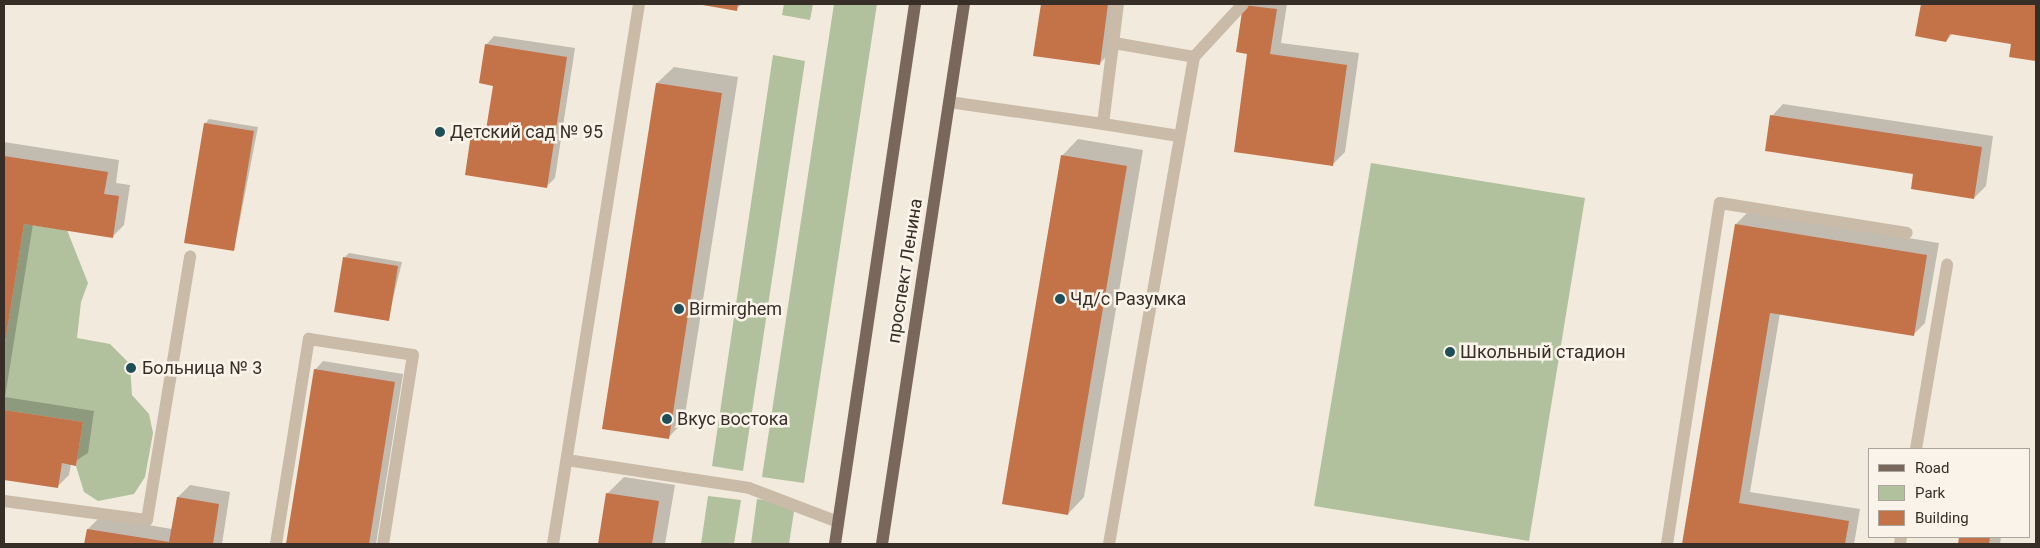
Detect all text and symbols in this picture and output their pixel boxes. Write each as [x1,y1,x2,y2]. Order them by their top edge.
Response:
place label: Детский сад № 95 [450,121,603,143]
marker: Детский сад № 95 [434,126,446,138]
street label: проспект Ленина [883,197,927,345]
place label: Чд/с Разумка [1070,288,1186,310]
marker: Чд/с Разумка [1054,293,1066,305]
place label: Birmirghem [689,298,782,320]
marker: Birmirghem [673,303,685,315]
place label: Школьный стадион [1460,341,1626,363]
marker: Школьный стадион [1444,346,1456,358]
place label: Больница № 3 [142,357,262,379]
marker: Больница № 3 [124,361,138,375]
place label: Вкус востока [677,408,788,430]
marker: Вкус востока [661,413,673,425]
legend [1868,448,2030,538]
text: Road [1915,459,1949,477]
text: Park [1915,484,1945,502]
text: Building [1915,509,1969,527]

